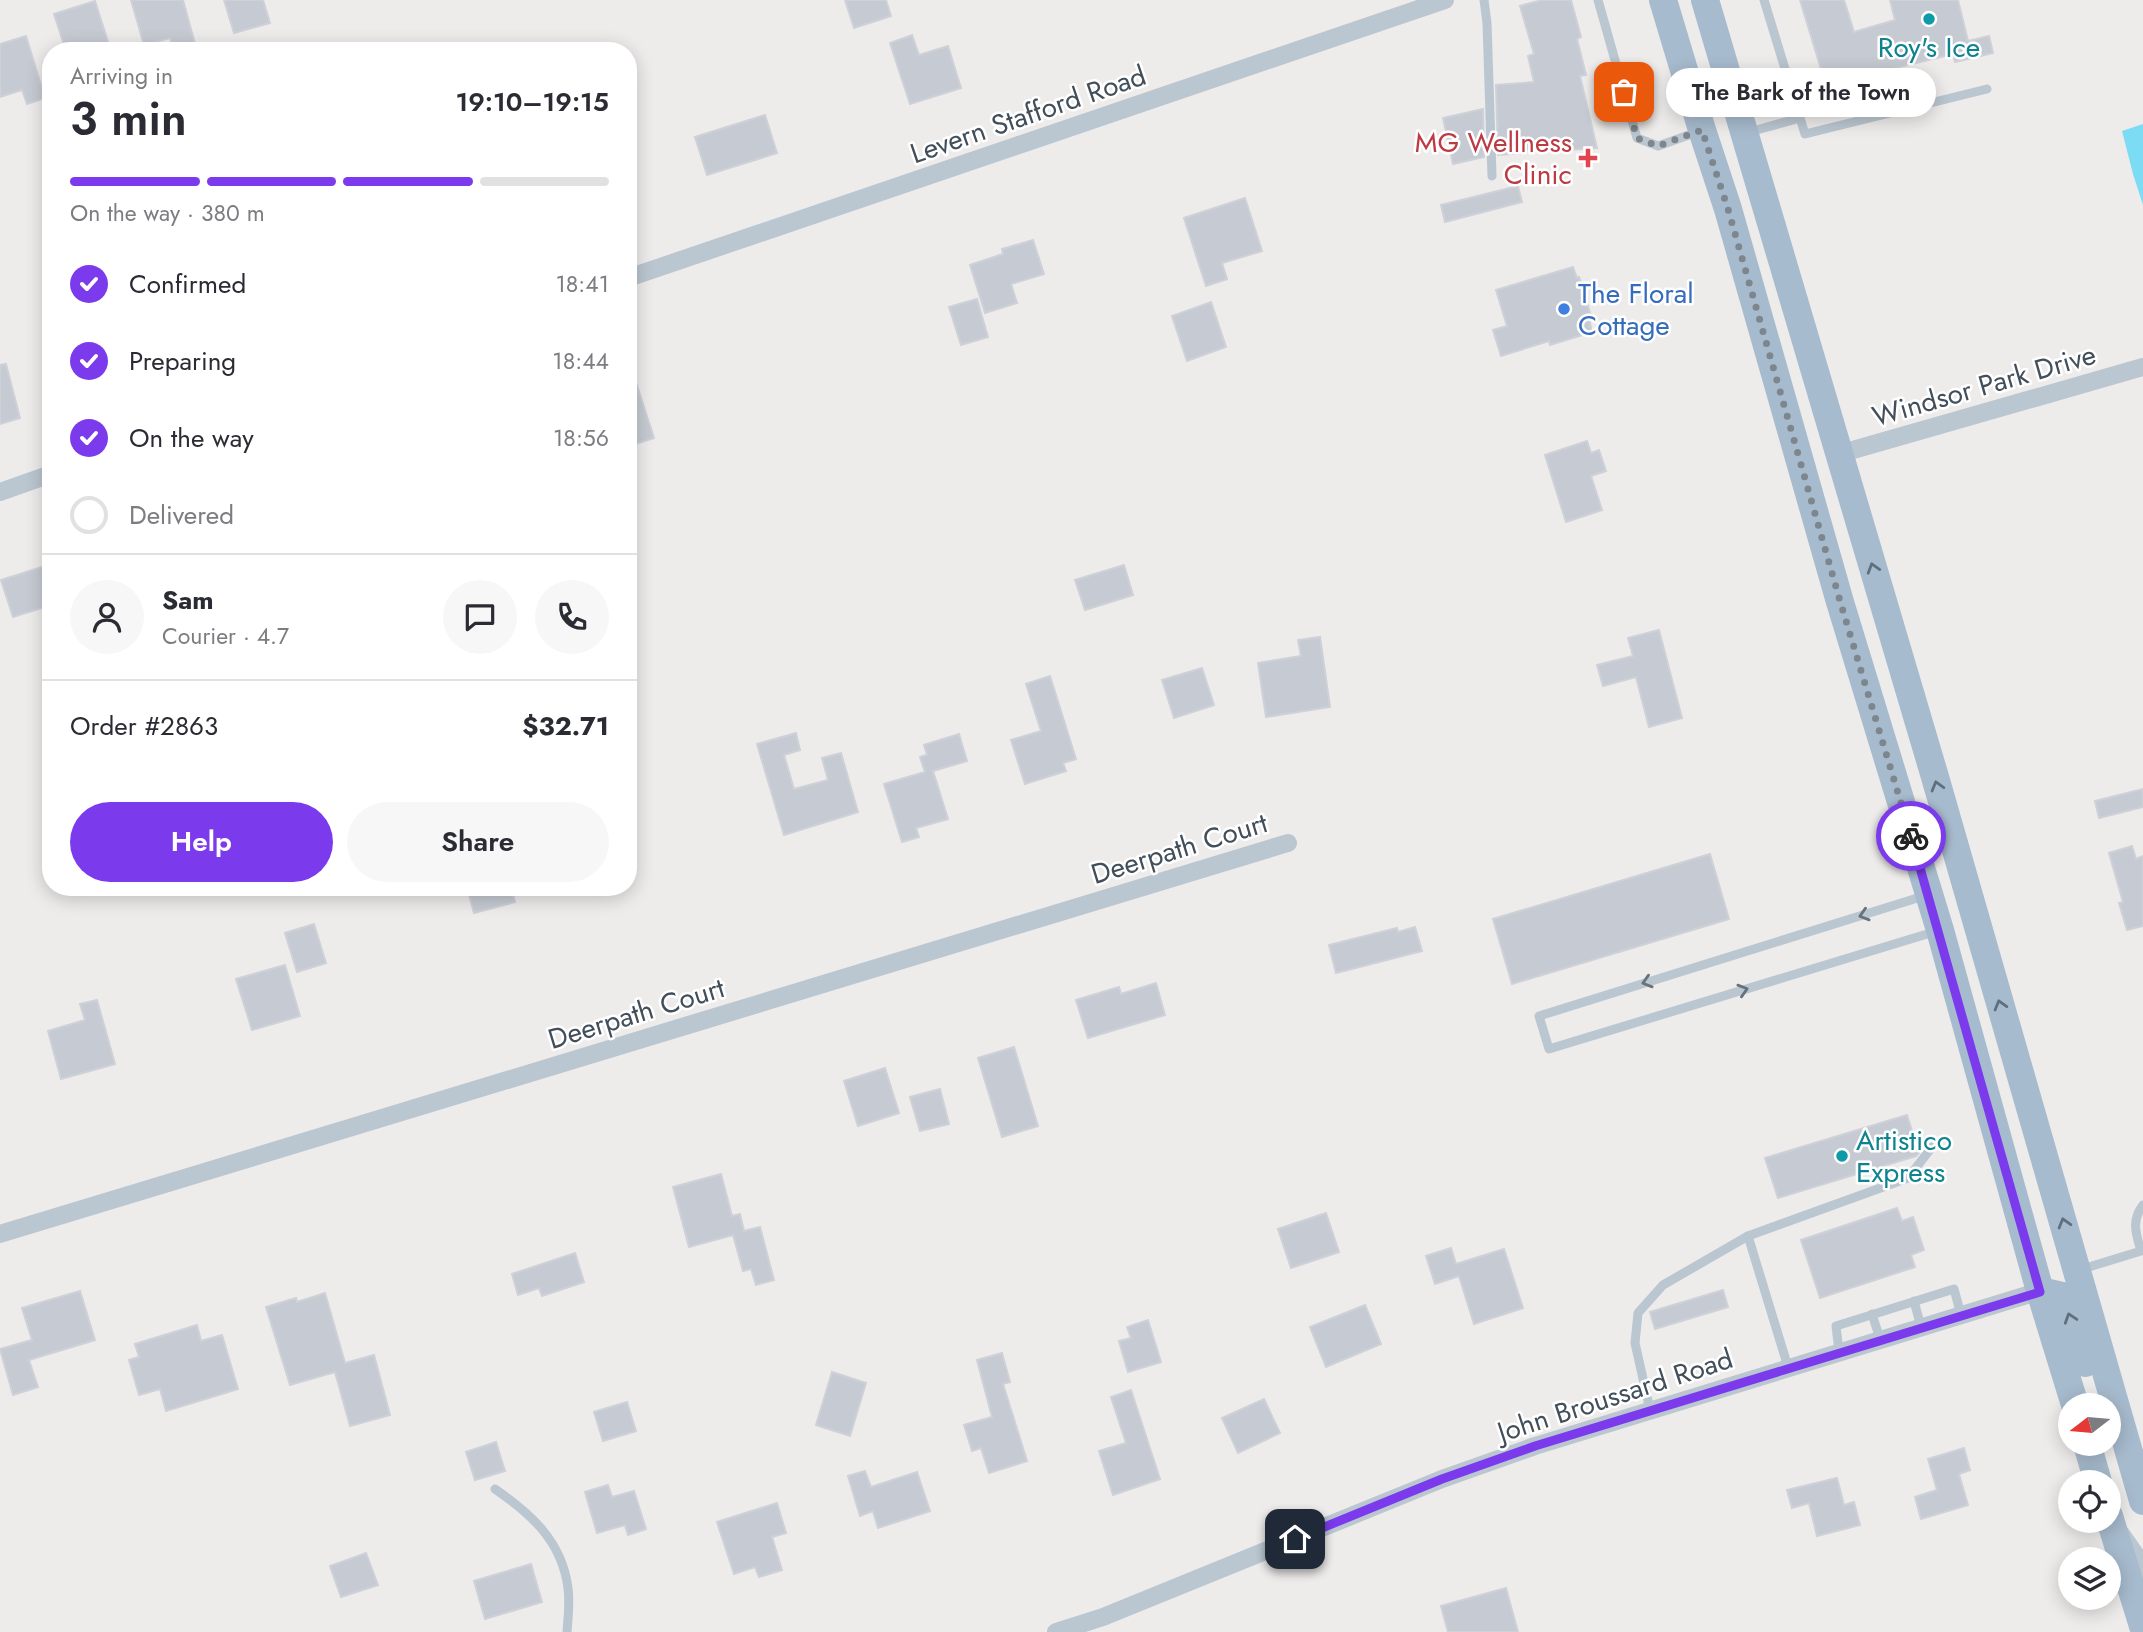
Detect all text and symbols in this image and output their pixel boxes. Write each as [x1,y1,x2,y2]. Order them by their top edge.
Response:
marker: Roy's Ice [1921,11,1937,27]
place label: Roy's Ice [1878,27,1980,68]
street label: Levern Stafford Road [905,55,1152,174]
text: Arriving in [70,59,173,93]
pin [1594,62,1654,122]
callout: The Bark of the Town [1666,68,1936,116]
icon: bag [1605,73,1643,111]
text: The Bark of the Town [1692,75,1910,109]
text: 19:10–19:15 [455,83,609,121]
text: 3 min [70,86,187,152]
place label: MG Wellness Clinic [1415,122,1572,195]
marker: MG Wellness Clinic [1578,148,1598,168]
text: On the way · 380 m [70,196,265,230]
icon: check [70,265,108,303]
text: Confirmed [129,265,246,303]
text: 18:41 [555,267,609,301]
place label: The Floral Cottage [1578,273,1694,346]
marker: The Floral Cottage [1556,301,1572,317]
street label: Windsor Park Drive [1868,334,2101,437]
icon: check [70,342,108,380]
text: Preparing [129,342,236,380]
text: 18:44 [552,344,609,378]
icon: check [70,419,108,457]
text: On the way [129,419,254,457]
text: 18:56 [553,421,609,455]
text: Delivered [129,496,234,534]
one-way arrow [1866,562,1881,574]
button: person [70,580,144,654]
button: chat [443,580,517,654]
button: phone [535,580,609,654]
text: Sam [162,581,214,619]
text: Courier · 4.7 [162,619,289,653]
text: Order #2863 [70,707,218,745]
text: $32.71 [522,707,609,745]
one-way arrow [1931,781,1946,793]
courier [1876,801,1946,871]
button: Help [70,802,333,882]
button: Share [347,802,609,882]
street label: Deerpath Court [1086,802,1273,895]
icon: bike [1892,817,1930,855]
one-way arrow [1858,907,1870,921]
street label: Deerpath Court [543,967,730,1060]
one-way arrow [1641,974,1653,989]
one-way arrow [1737,983,1749,998]
one-way arrow [1994,999,2008,1011]
place label: Artistico Express [1856,1120,1952,1193]
marker: Artistico Express [1834,1148,1850,1164]
one-way arrow [2057,1218,2072,1230]
one-way arrow [2063,1312,2078,1324]
street label: John Broussard Road [1489,1338,1738,1454]
north arrow [2058,1393,2121,1456]
map controls [2058,1393,2121,1610]
button: locate [2058,1470,2121,1533]
pin [1265,1509,1325,1569]
icon: home [1276,1520,1314,1558]
button: layers [2058,1547,2121,1610]

